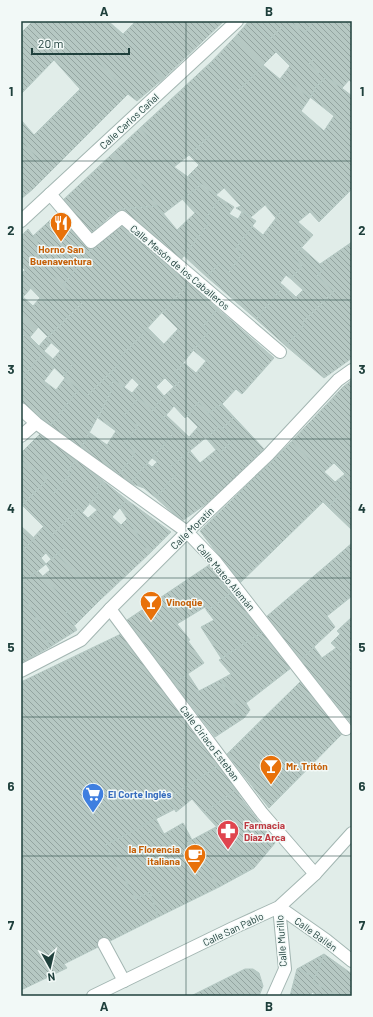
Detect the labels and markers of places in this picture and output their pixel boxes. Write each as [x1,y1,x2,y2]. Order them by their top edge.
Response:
restaurant icon: Horno San Buenaventura [48,210,74,243]
place label: Horno San Buenaventura [30,243,92,267]
bar icon: Vinoqüe [138,589,164,622]
place label: Vinoqüe [166,596,203,608]
bar icon: Mr. Tritón [258,753,284,786]
place label: Mr. Tritón [286,760,328,772]
supermarket icon: El Corte Inglés [80,781,106,814]
place label: El Corte Inglés [108,788,172,800]
pharmacy icon: Farmacia Díaz Arca [215,818,241,851]
place label: Farmacia Díaz Arca [244,819,286,843]
cafe icon: la Florencia italiana [182,842,208,875]
place label: la Florencia italiana [129,843,180,867]

